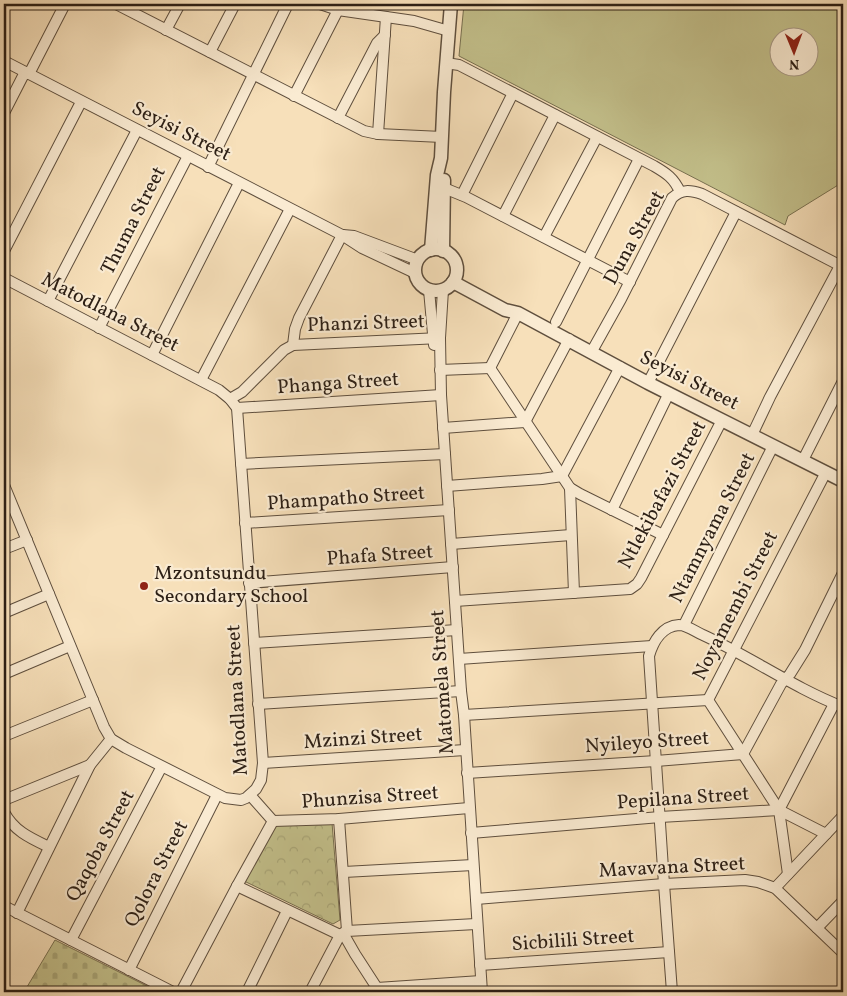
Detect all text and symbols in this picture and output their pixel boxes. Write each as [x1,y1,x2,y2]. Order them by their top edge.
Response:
north arrow [770,28,820,78]
text: N [789,54,799,73]
street label: Seyisi Street [126,95,236,169]
street label: Thuma Street [95,162,173,280]
street label: Duna Street [597,186,673,290]
street label: Matodlana Street [36,266,184,360]
street label: Phanzi Street [307,308,425,340]
street label: Seyisi Street [634,344,744,418]
street label: Phanga Street [276,366,400,402]
street label: Ntlekibafazi Street [612,416,714,574]
street label: Ntamnyama Street [663,448,763,608]
street label: Phampatho Street [266,480,426,518]
street label: Noyamembi Street [686,526,786,686]
street label: Phafa Street [326,538,434,574]
place label: Mzontsundu Secondary School [154,560,308,611]
marker: Mzontsundu Secondary School [138,580,150,592]
street label: Matomela Street [424,609,462,755]
street label: Matodlana Street [220,624,256,776]
street label: Mzinzi Street [303,721,423,757]
street label: Nyileyo Street [584,725,710,761]
street label: Phunzisa Street [300,779,440,817]
street label: Pepilana Street [616,780,750,818]
street label: Qaqoba Street [60,785,142,907]
street label: Qolora Street [118,816,196,932]
street label: Mavavana Street [598,850,746,886]
street label: Sicbilili Street [511,923,635,959]

